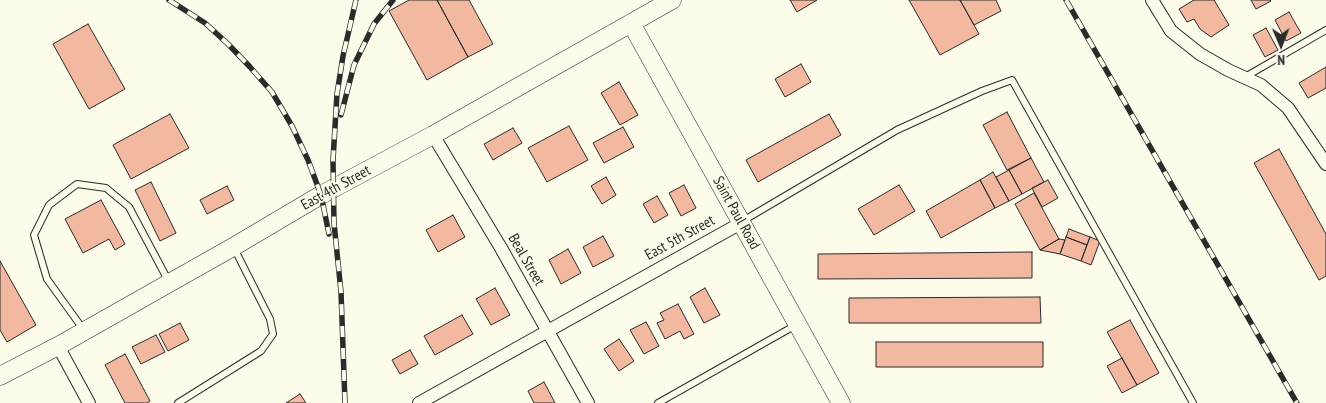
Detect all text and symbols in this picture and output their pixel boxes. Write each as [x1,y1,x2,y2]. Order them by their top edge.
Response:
north arrow [1256,20,1306,70]
text: N [1277,51,1285,69]
street label: East 4th Street [298,162,374,214]
street label: Saint Paul Road [709,173,763,253]
street label: East 5th Street [642,212,718,264]
street label: Beal Street [504,231,548,289]

